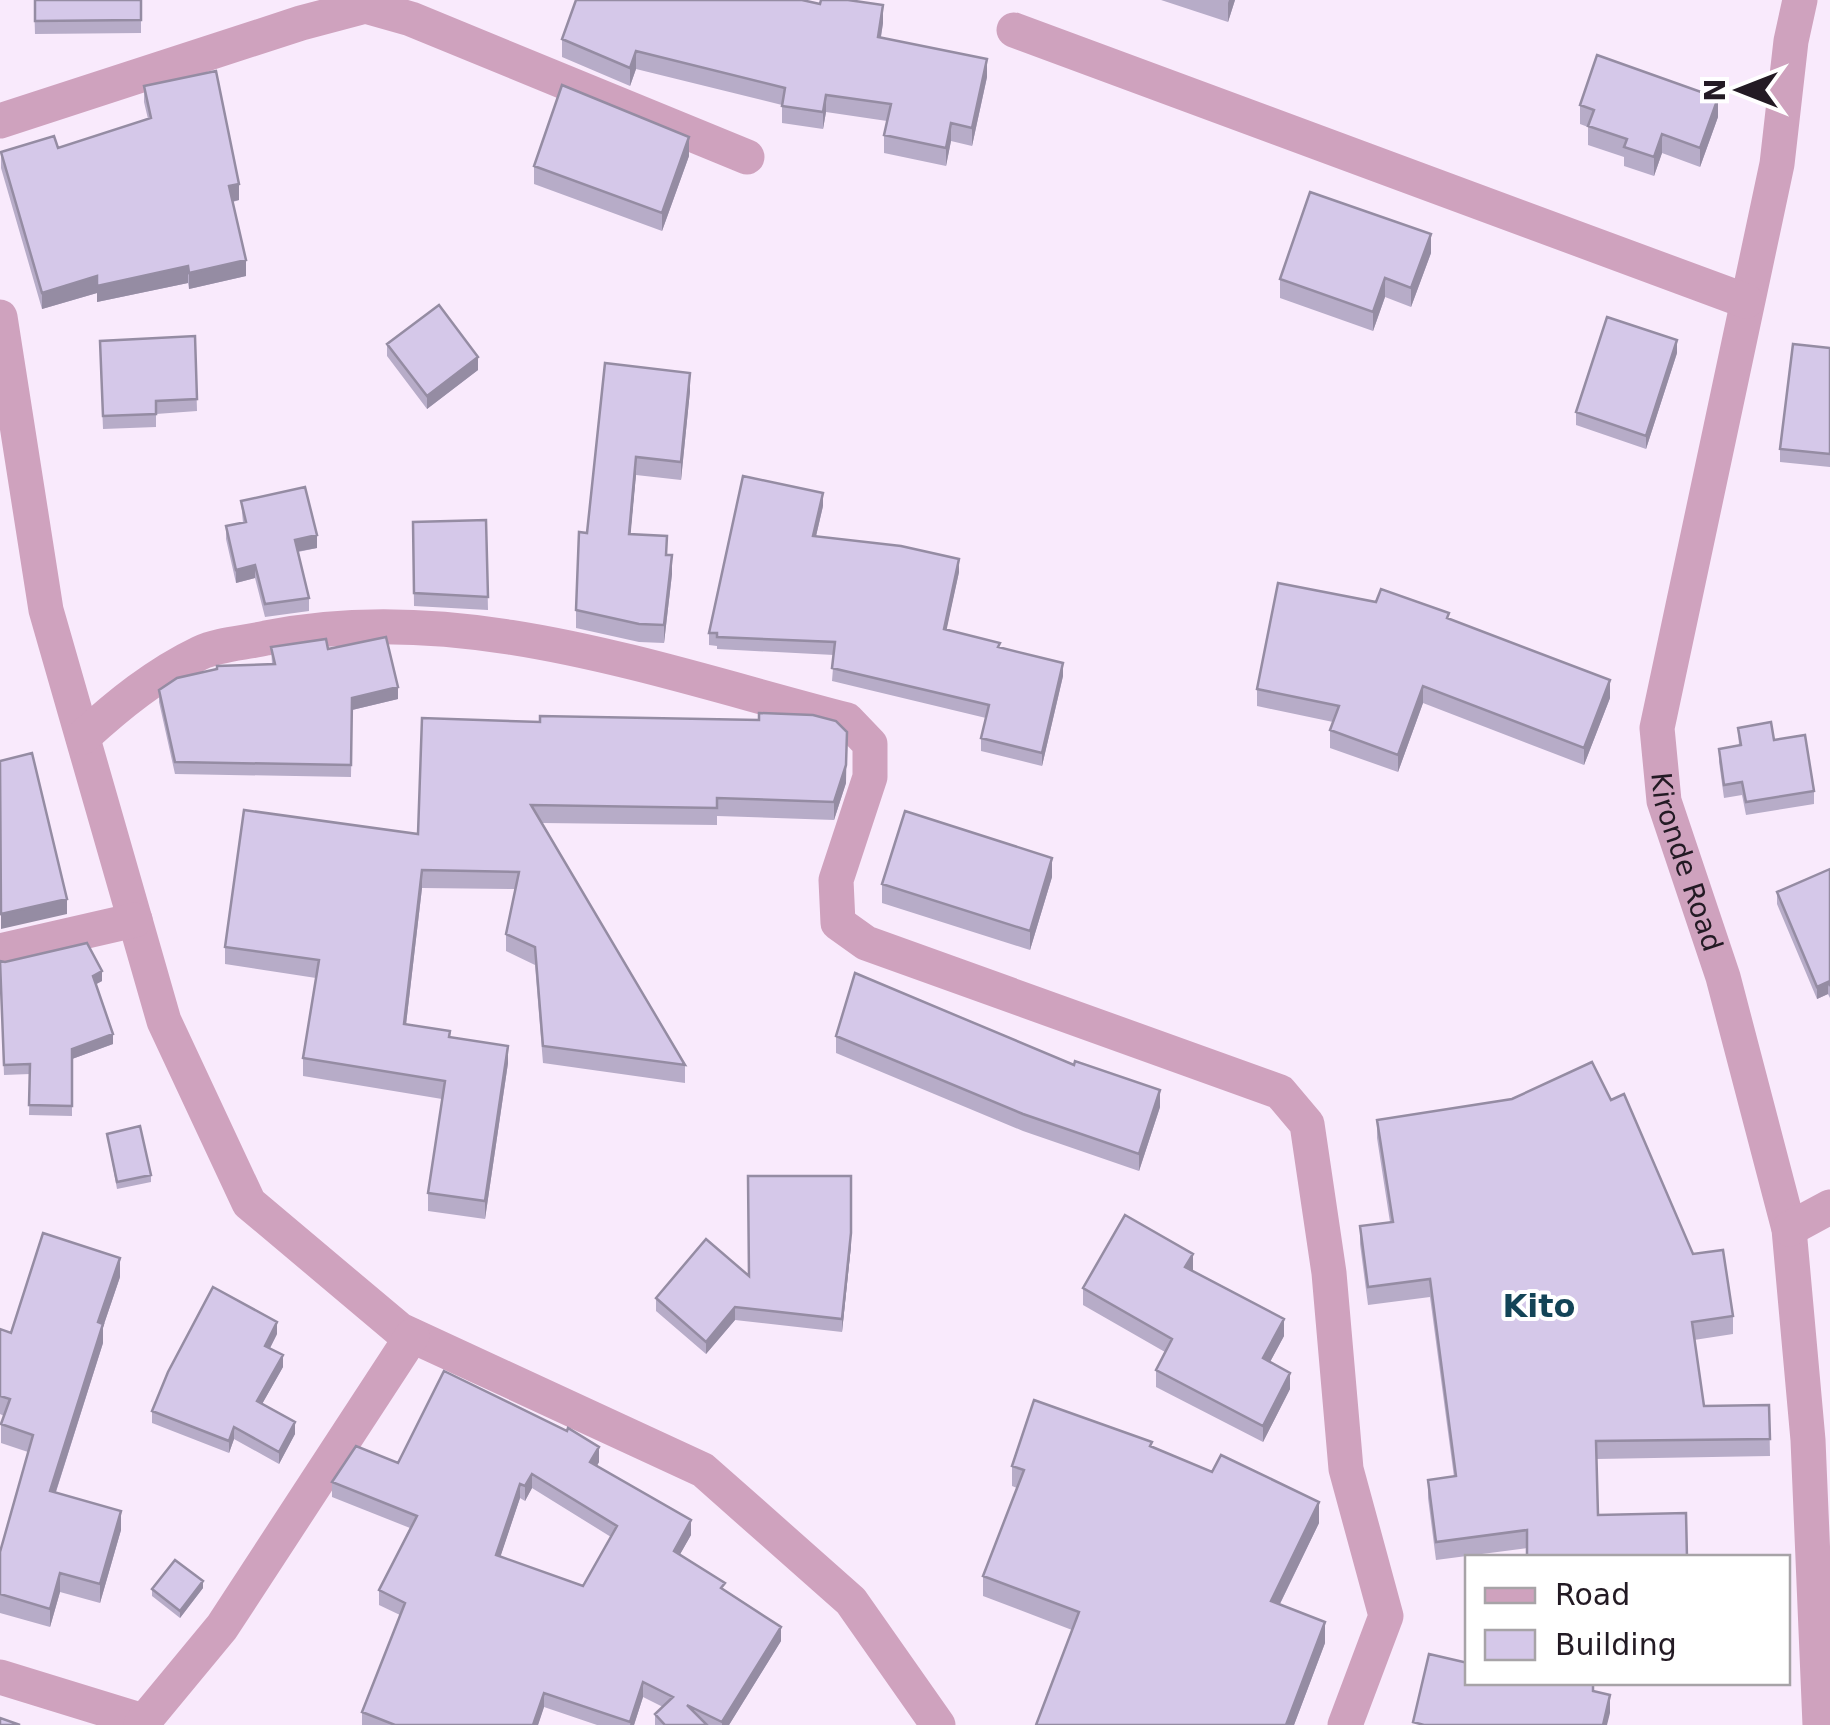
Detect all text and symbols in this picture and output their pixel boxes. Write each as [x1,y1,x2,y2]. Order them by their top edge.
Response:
north arrow [1690,40,1790,140]
text: N [1699,78,1732,102]
street label: Kironde Road [1644,771,1729,956]
district label: Kito [1502,1287,1576,1325]
legend [1465,1555,1790,1685]
text: Road [1555,1577,1630,1612]
text: Building [1555,1627,1677,1662]

